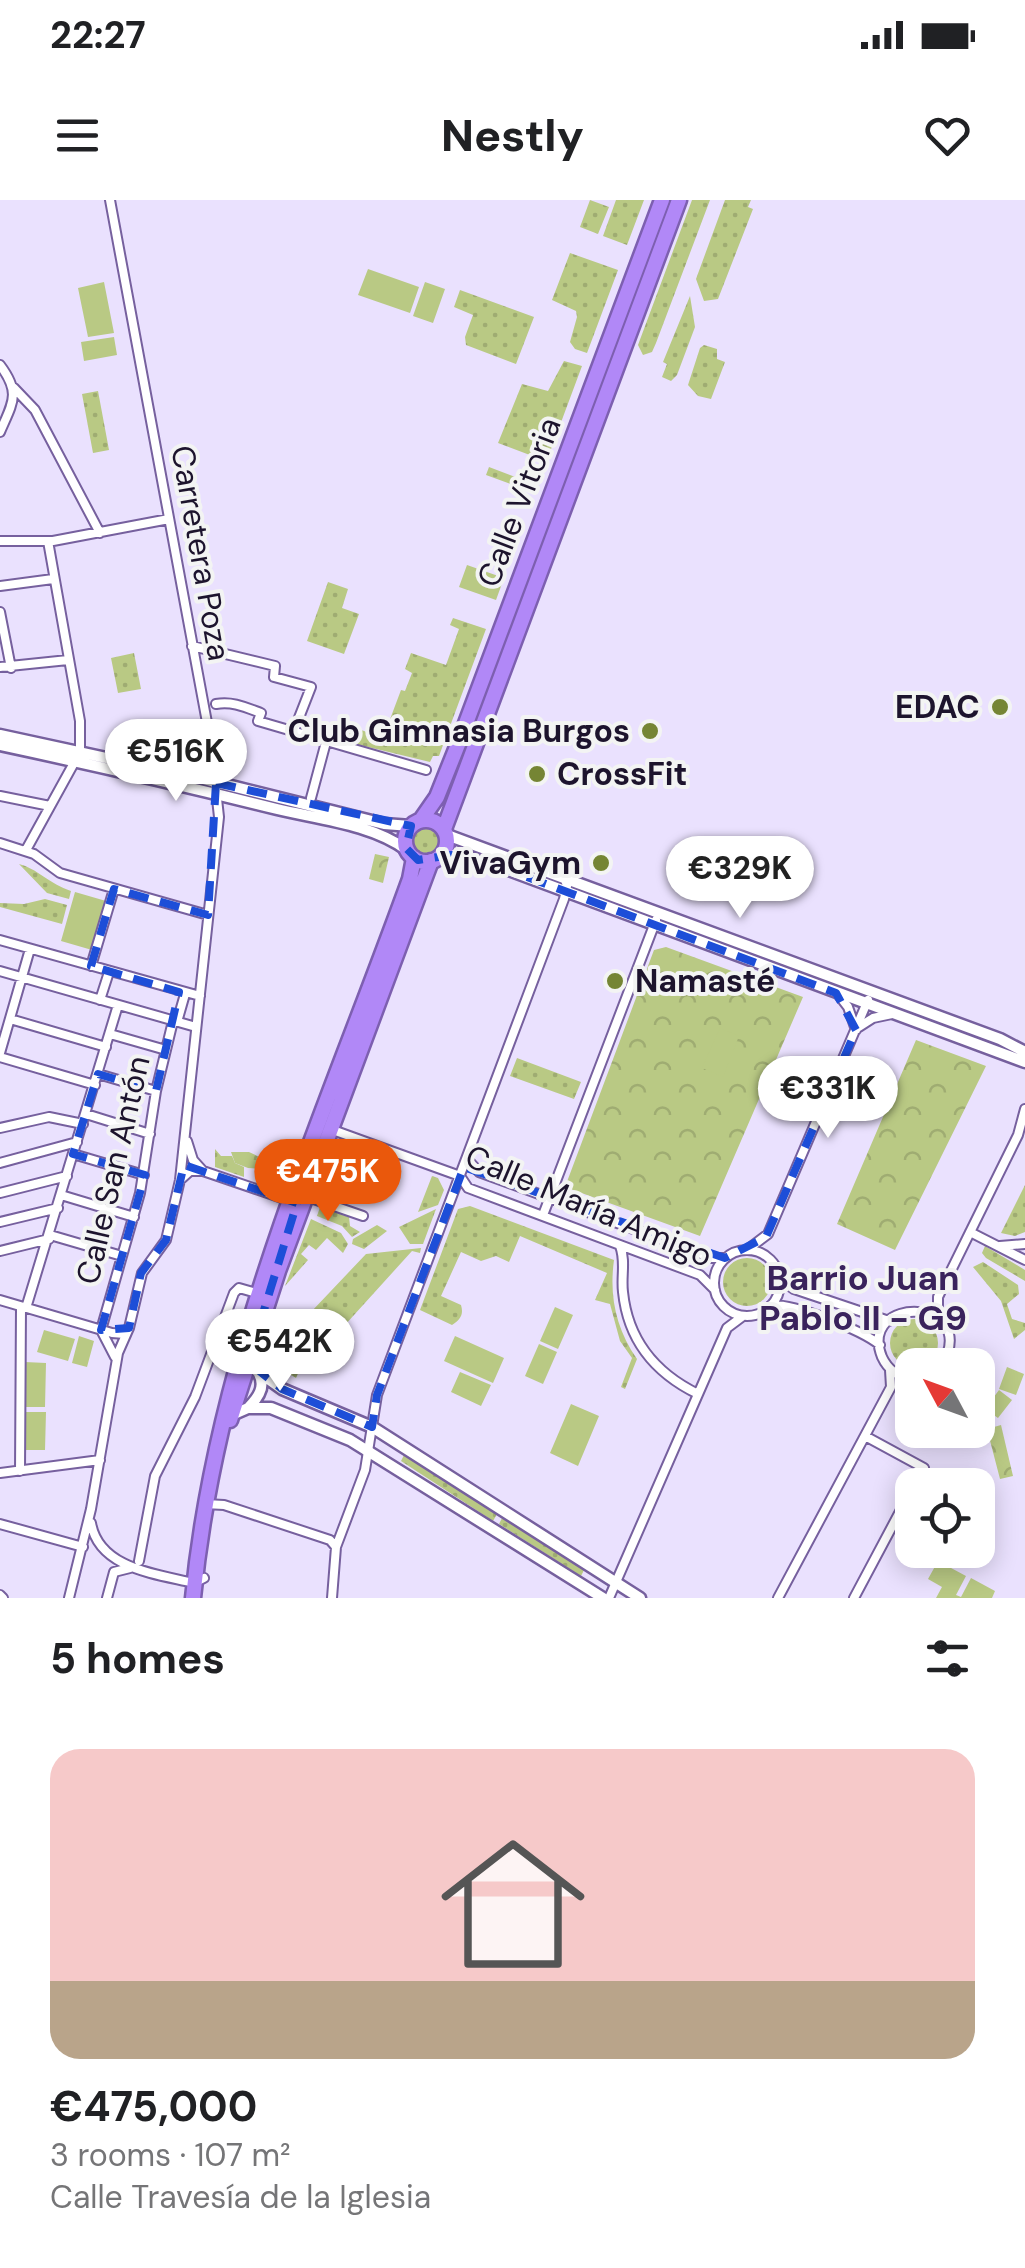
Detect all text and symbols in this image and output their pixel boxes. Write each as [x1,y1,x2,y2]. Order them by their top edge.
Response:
text: 22:27 [50,10,146,60]
text: Nestly [441,106,584,165]
icon: menu [50,108,105,163]
icon: heart [920,108,975,163]
street label: Calle Vitoria [467,411,571,593]
street label: Carretera Poza [161,442,241,664]
place label: EDAC [895,686,980,728]
marker: EDAC [989,696,1011,718]
place label: Club Gimnasia Burgos [288,710,630,752]
pin: €516K [106,719,246,804]
marker: Club Gimnasia Burgos [639,720,661,742]
text: €516K [127,730,225,772]
place label: CrossFit [557,753,687,795]
marker: CrossFit [526,763,548,785]
pin: €329K [670,836,810,921]
place label: VivaGym [439,842,581,884]
text: €329K [688,847,792,889]
marker: VivaGym [590,852,612,874]
place label: Namasté [635,960,775,1002]
marker: Namasté [604,970,626,992]
street label: Calle San Antón [66,1052,160,1288]
pin: €331K [758,1056,898,1141]
text: €331K [780,1067,876,1109]
street label: Calle María Amigo [459,1135,719,1277]
pin: €475K [258,1139,398,1224]
text: €475K [276,1150,380,1192]
district label: Barrio Juan Pablo II - G9 [759,1255,967,1341]
pin: €542K [210,1309,350,1394]
text: €542K [227,1320,333,1362]
north arrow [895,1348,995,1448]
map controls [895,1348,995,1568]
button: locate [895,1468,995,1568]
text: 5 homes [50,1631,225,1686]
icon: filters [920,1631,975,1686]
icon: home [423,1814,603,1994]
text: €475,000 [50,2079,257,2134]
text: 3 rooms · 107 m² [50,2134,291,2176]
text: Calle Travesía de la Iglesia [50,2176,431,2218]

